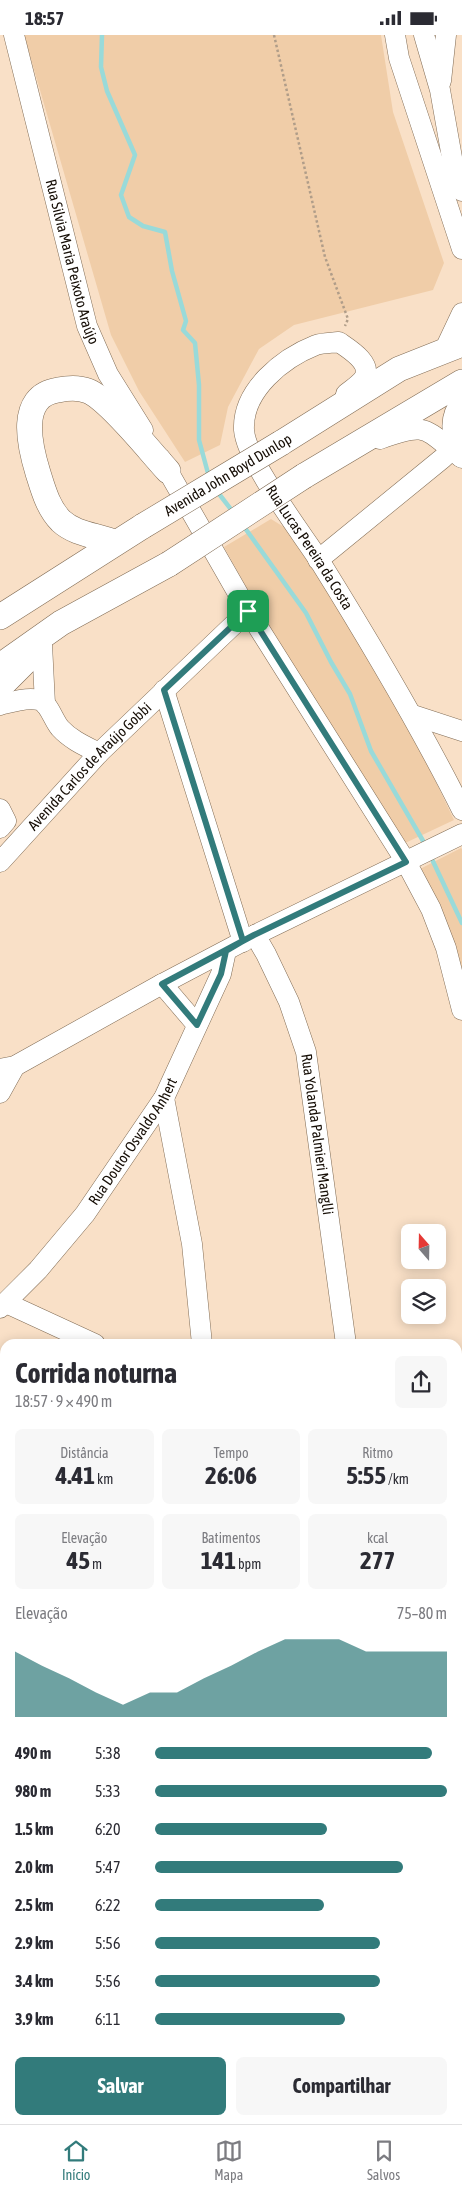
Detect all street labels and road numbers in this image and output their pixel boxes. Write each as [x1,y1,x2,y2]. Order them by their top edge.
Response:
street label: Rua Silvia Maria Peixoto Araújo [42,177,103,347]
street label: Avenida John Boyd Dunlop [161,430,295,519]
street label: Rua Lucas Pereira da Costa [263,482,357,613]
street label: Avenida Carlos de Araújo Gobbi [24,699,154,834]
street label: Rua Yolanda Palmieri Manglli [298,1053,337,1216]
street label: Rua Doutor Osvaldo Anhert [85,1075,180,1208]

